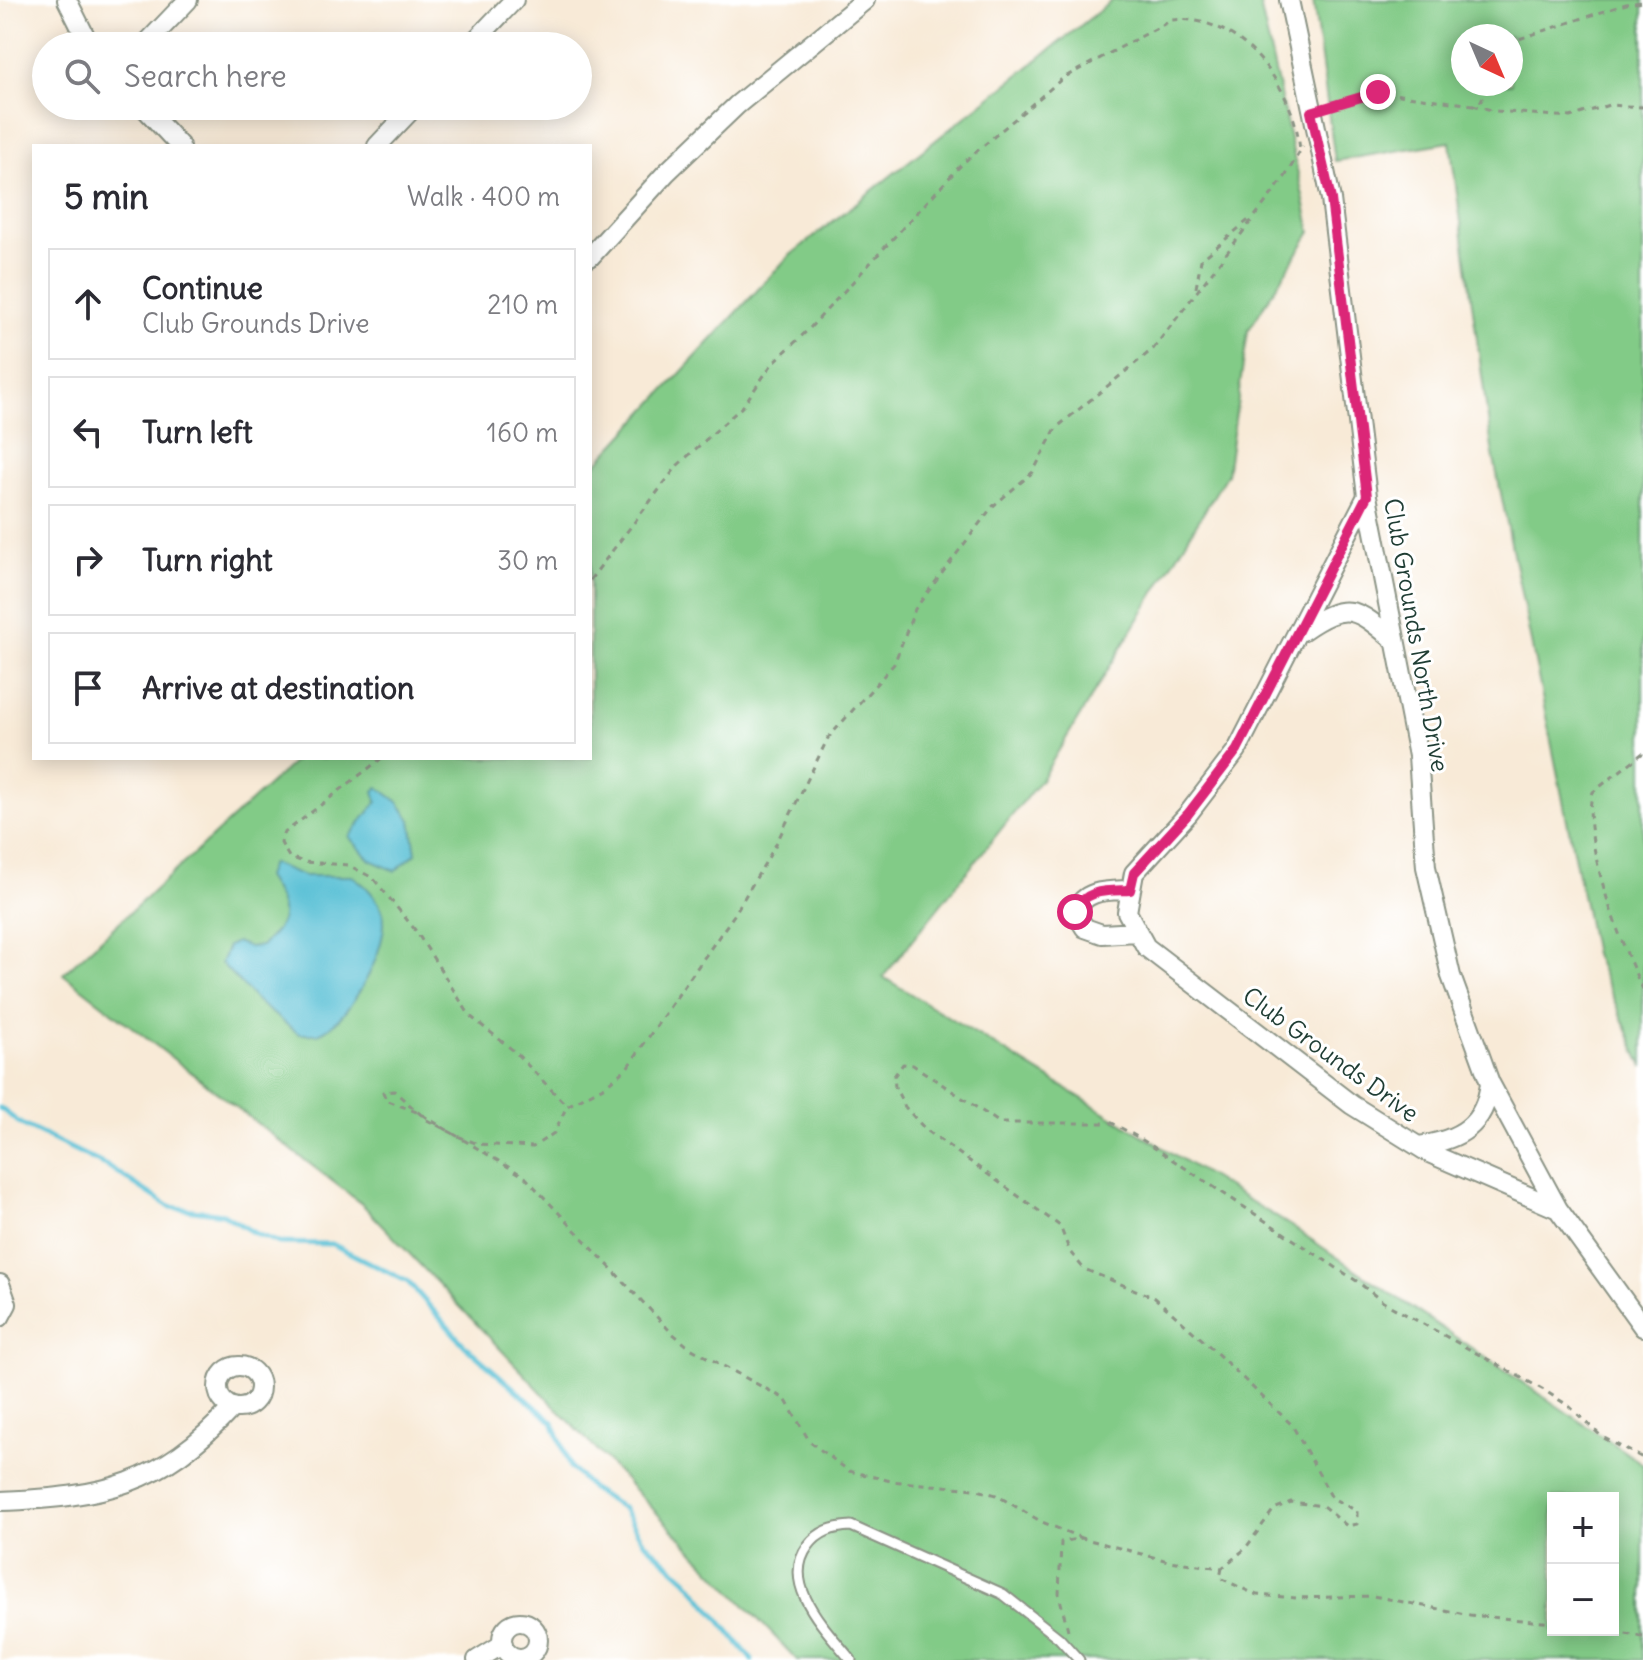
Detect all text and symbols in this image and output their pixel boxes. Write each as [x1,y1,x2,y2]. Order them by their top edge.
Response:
north arrow [1451,24,1523,96]
search box [32,32,592,120]
icon: search [60,54,104,98]
text: Search here [124,57,287,95]
route end [1360,74,1396,110]
text: 5 min [64,175,149,218]
text: Walk · 400 m [407,180,560,213]
text: Continue [142,269,263,307]
icon: ahead [66,282,110,326]
text: 210 m [487,288,558,321]
text: Club Grounds Drive [142,307,369,340]
icon: left [66,410,110,454]
text: Turn left [142,413,253,451]
text: 160 m [487,416,558,449]
street label: Club Grounds North Drive [1378,496,1456,774]
icon: right [66,538,110,582]
text: Turn right [142,541,273,579]
text: 30 m [497,544,558,577]
icon: arrive [66,666,110,710]
text: Arrive at destination [142,669,414,707]
route start [1057,894,1093,930]
street label: Club Grounds Drive [1237,980,1425,1128]
map controls [1547,1492,1619,1636]
button: + [1547,1492,1619,1564]
button: − [1547,1564,1619,1636]

